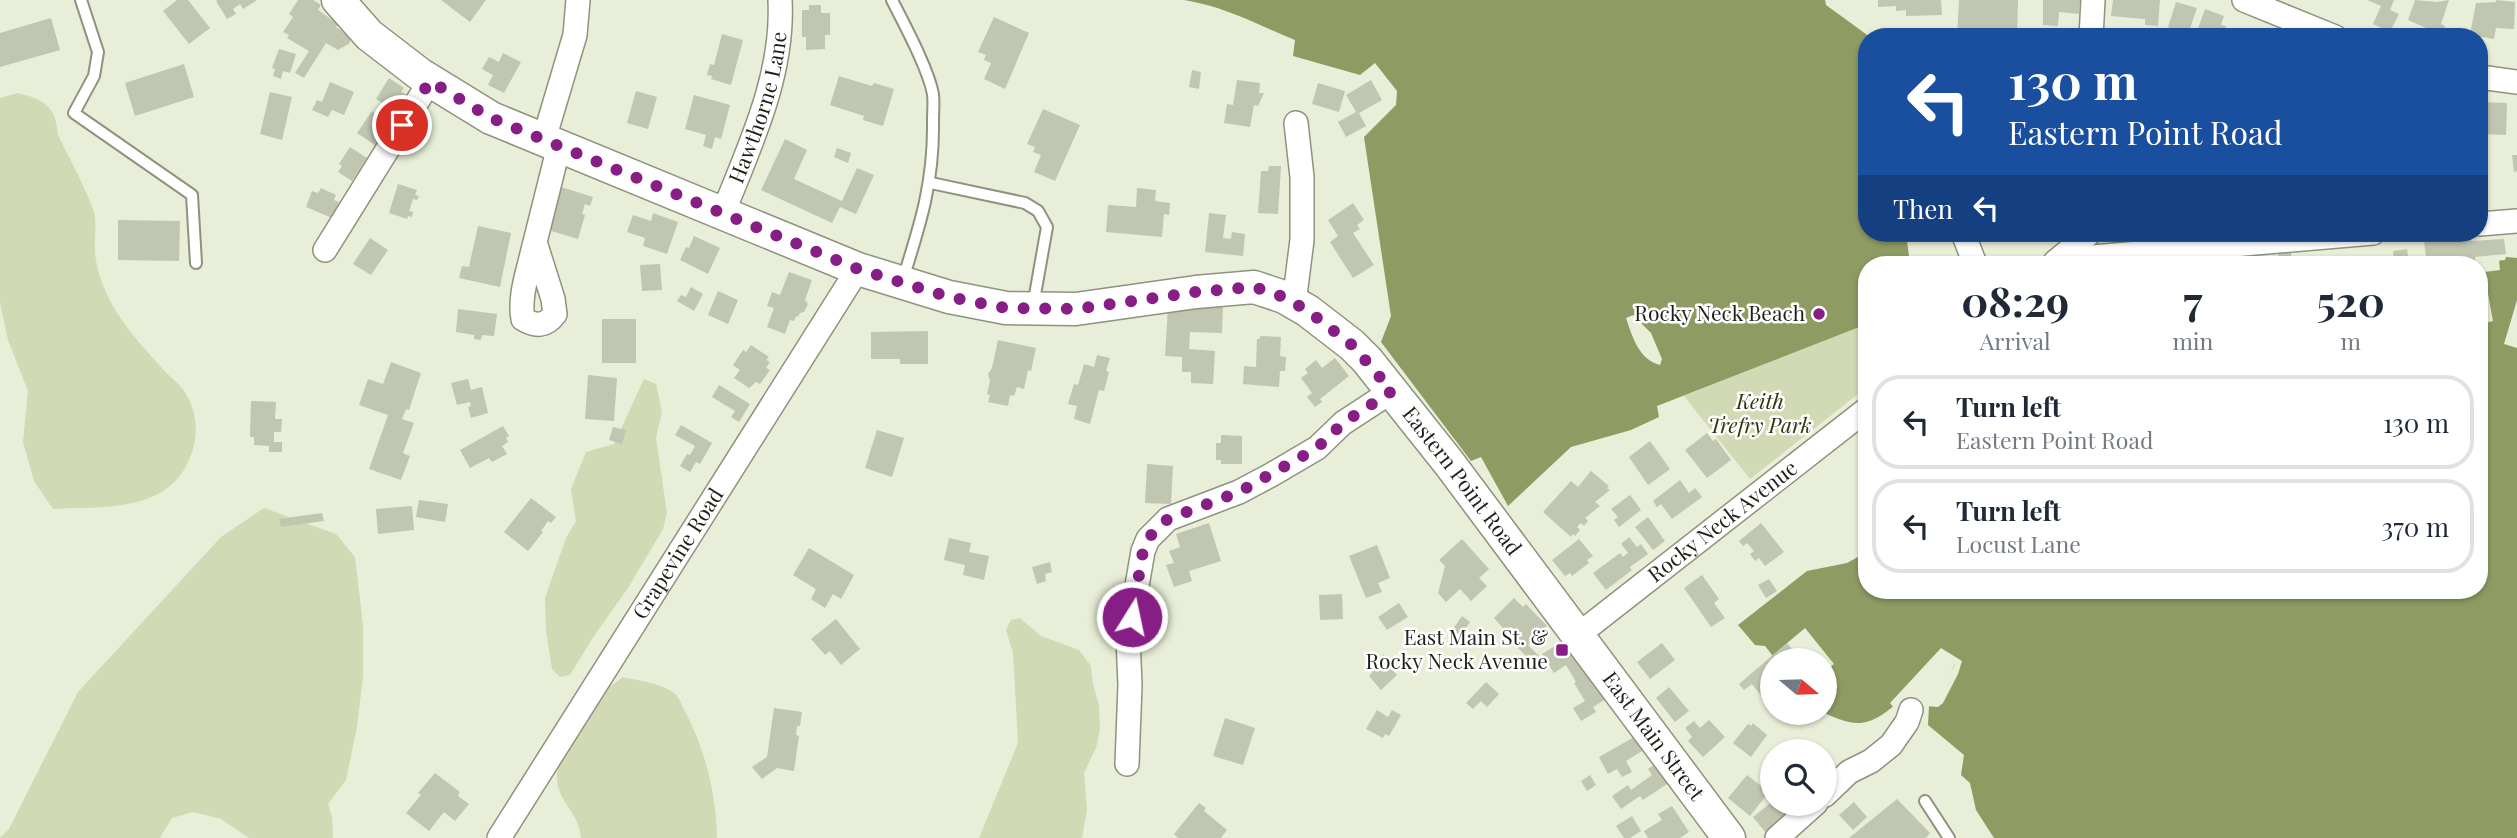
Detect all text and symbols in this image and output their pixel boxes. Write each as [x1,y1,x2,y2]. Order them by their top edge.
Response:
street label: Hawthorne Lane [721,30,792,187]
text: 130 m [2008,47,2138,112]
icon: left [1893,56,1984,147]
pin [372,95,432,155]
icon: arrive [383,106,421,144]
text: Eastern Point Road [2008,110,2283,153]
icon: left [1967,189,2005,227]
text: Then [1893,191,1953,226]
text: 08:29 [1961,272,2069,328]
text: 7 [2183,272,2202,328]
text: 520 [2316,272,2385,328]
place label: Rocky Neck Beach [1634,298,1806,326]
marker: Rocky Neck Beach [1811,306,1827,322]
text: Arrival [1980,325,2051,356]
text: min [2172,325,2213,356]
text: m [2340,325,2361,356]
park label: Keith Trefry Park [1708,386,1812,438]
text: Turn left [1956,389,2061,424]
street label: Eastern Point Road [1397,400,1529,560]
icon: left [1897,403,1935,441]
text: 130 m [2383,405,2449,440]
text: Eastern Point Road [1956,424,2153,455]
street label: Rocky Neck Avenue [1641,453,1802,587]
street label: Grapevine Road [625,482,728,624]
text: Turn left [1956,493,2061,528]
icon: left [1897,507,1935,545]
text: 370 m [2382,509,2449,544]
text: Locust Lane [1956,528,2081,559]
position arrow [1095,580,1169,654]
place label: East Main St. & Rocky Neck Avenue [1365,622,1548,674]
marker: East Main St. & Rocky Neck Avenue [1554,642,1570,658]
north arrow [1760,648,1838,724]
map controls [1760,648,1837,816]
street label: East Main Street [1597,665,1712,806]
button: search [1760,739,1837,816]

